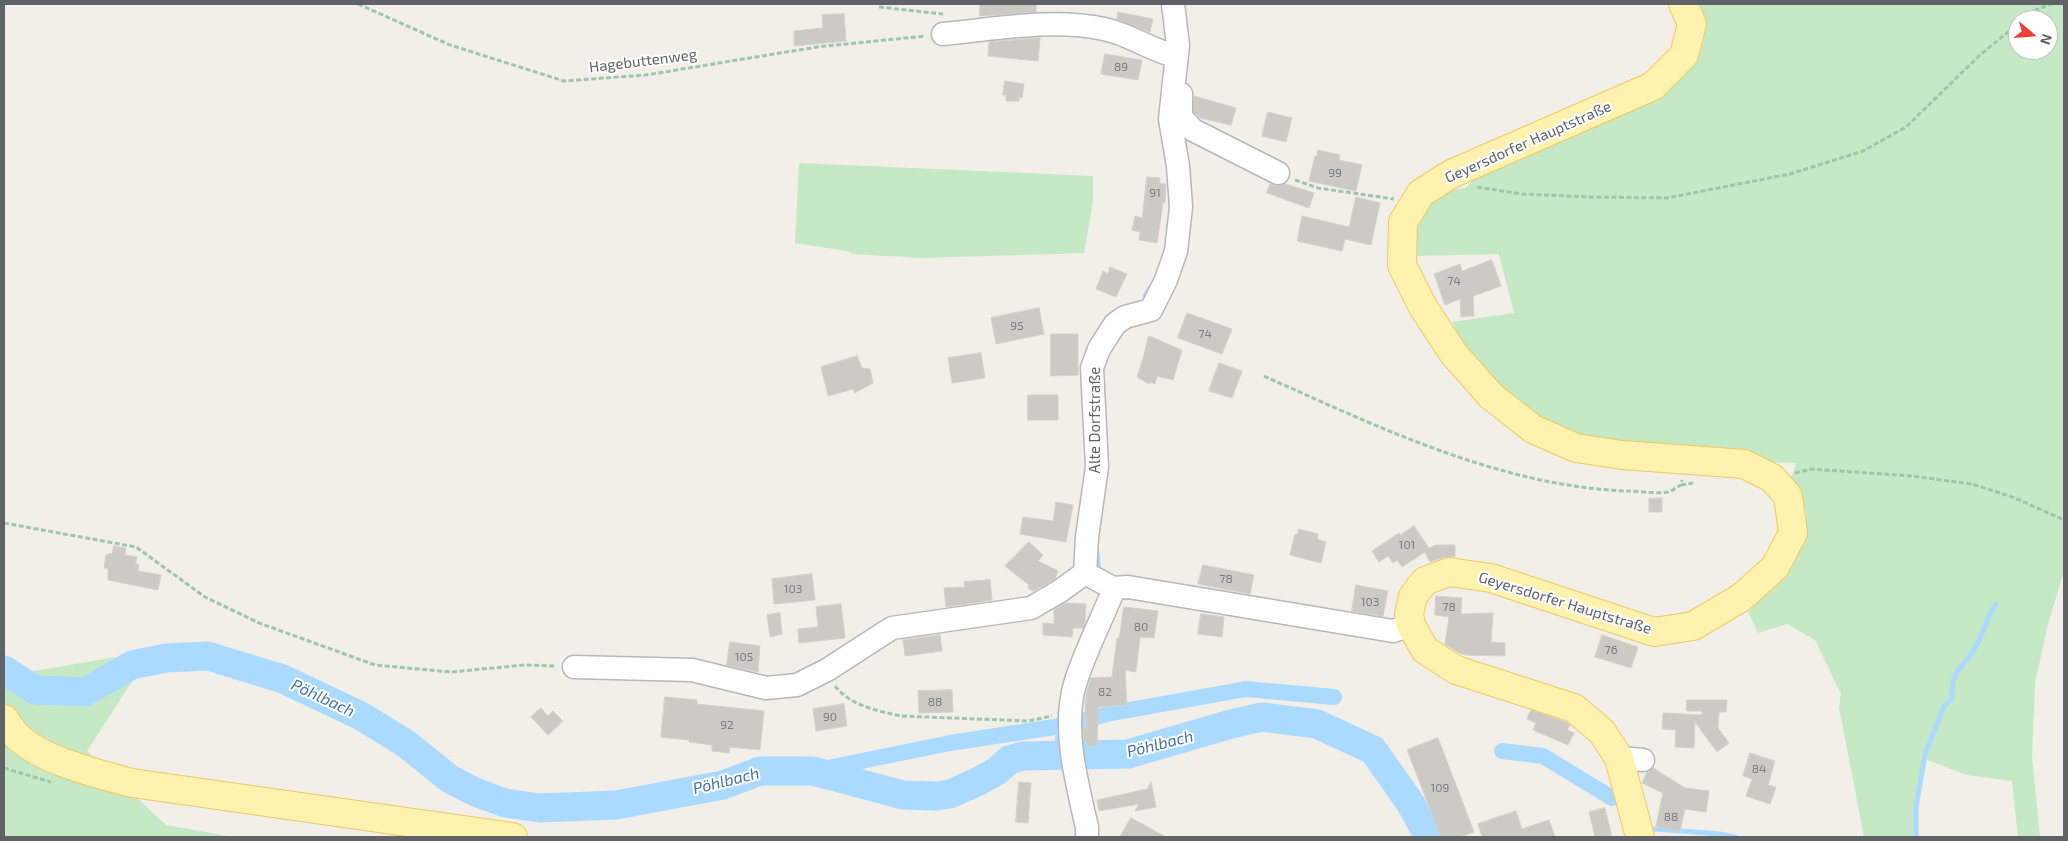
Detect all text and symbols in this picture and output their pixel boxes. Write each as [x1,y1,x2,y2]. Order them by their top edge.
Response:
north arrow [2008,10,2058,60]
text: N [2037,32,2056,47]
street label: Hagebuttenweg [588,45,698,77]
house number: 89 [1114,60,1128,74]
street label: Geyersdorfer Hauptstraße [1442,97,1614,187]
house number: 99 [1328,166,1342,180]
house number: 91 [1149,186,1161,200]
house number: 74 [1447,274,1461,288]
house number: 95 [1010,319,1024,333]
house number: 74 [1198,327,1212,341]
street label: Alte Dorfstraße [1086,367,1104,473]
house number: 101 [1399,538,1415,552]
street label: Geyersdorfer Hauptstraße [1476,568,1654,638]
house number: 78 [1219,572,1233,586]
house number: 103 [784,582,802,596]
house number: 103 [1361,595,1379,609]
house number: 78 [1442,600,1456,614]
house number: 80 [1134,620,1148,634]
house number: 76 [1604,643,1618,657]
house number: 105 [735,650,753,664]
water label: Pöhlbach [288,675,358,721]
house number: 82 [1098,685,1112,699]
house number: 88 [928,695,942,709]
house number: 90 [823,710,837,724]
house number: 92 [720,718,734,732]
water label: Pöhlbach [1125,726,1195,762]
house number: 84 [1752,762,1766,776]
water label: Pöhlbach [691,763,761,799]
house number: 109 [1431,781,1449,795]
house number: 88 [1664,810,1678,824]

